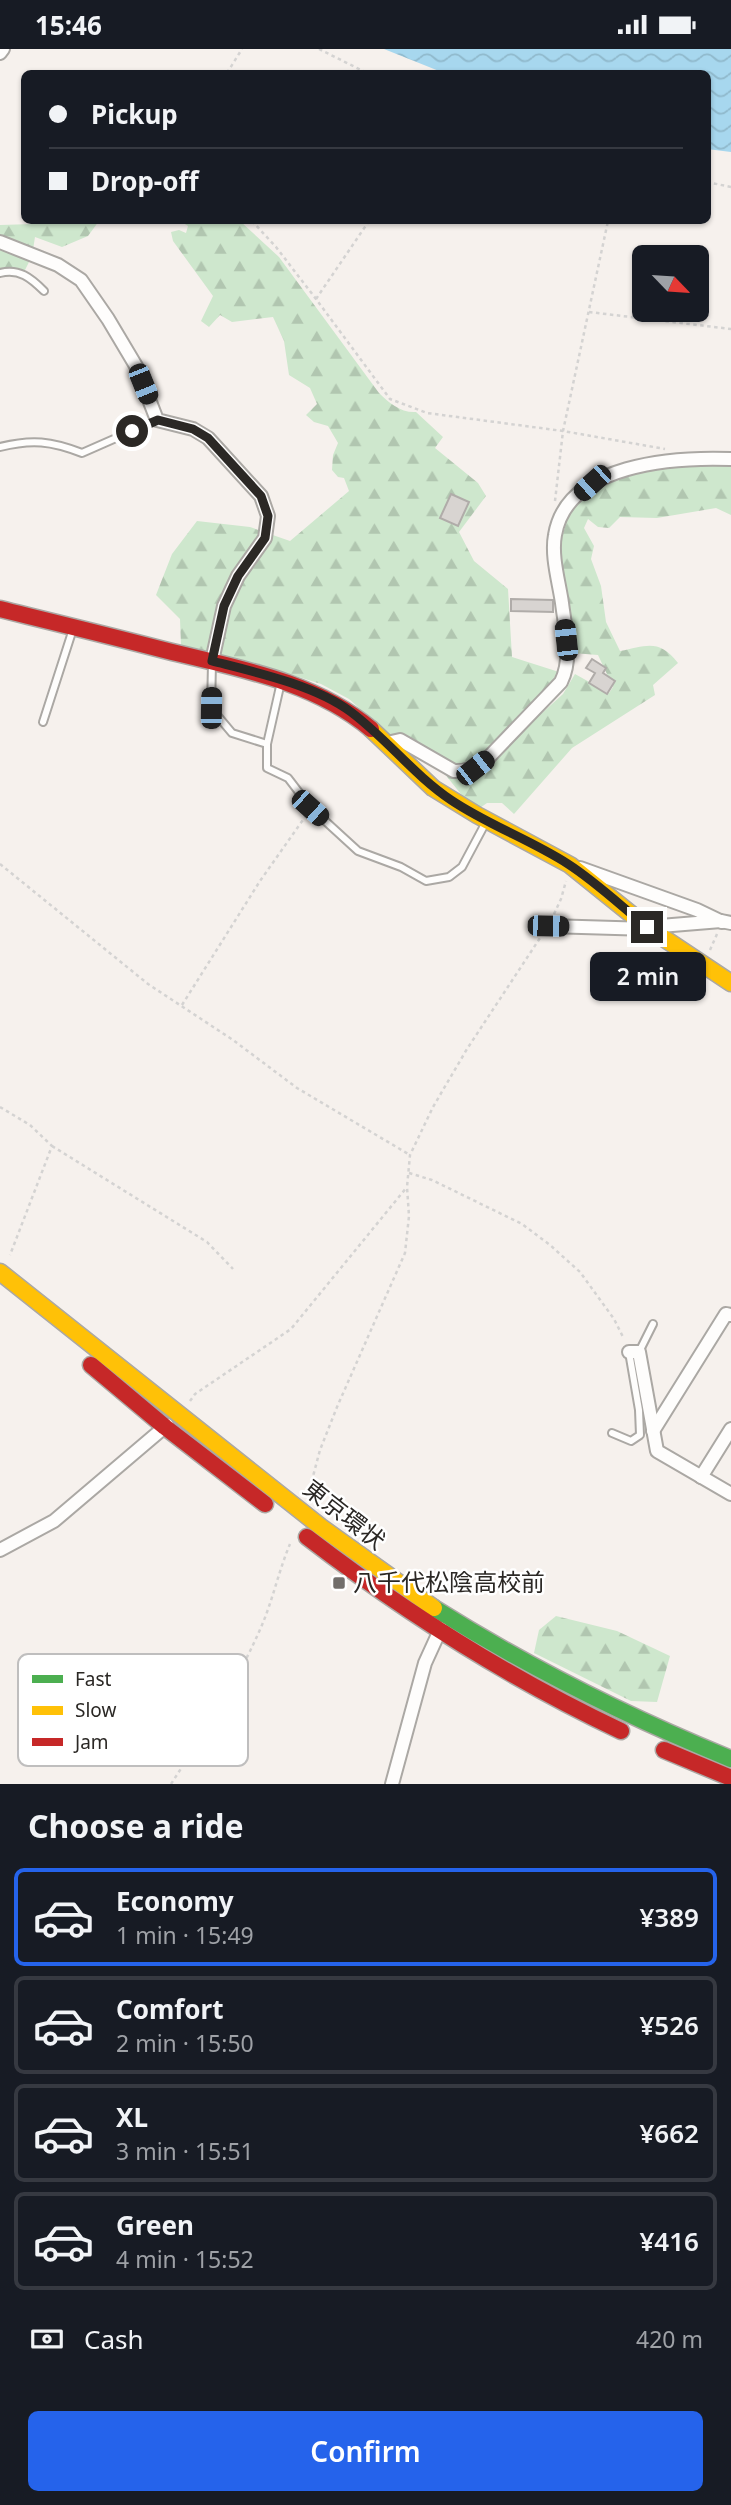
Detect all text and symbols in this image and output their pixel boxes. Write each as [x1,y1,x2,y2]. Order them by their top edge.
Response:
text: 15:46 [35,7,102,43]
text: Pickup [91,96,178,132]
text: Drop-off [91,163,198,199]
north arrow [632,245,709,322]
map controls [632,245,709,322]
car [126,361,161,407]
route start [116,415,148,447]
car [570,461,615,505]
car [554,618,579,662]
car [201,687,222,729]
car [452,747,499,789]
car [288,786,333,830]
route end [631,911,663,943]
car [527,915,570,937]
callout: 2 min [589,952,705,1001]
text: 2 min [617,960,679,992]
street label: 東京環状 [297,1471,393,1556]
place label: 八千代松陰高校前 [353,1565,545,1598]
marker: 八千代松陰高校前 [331,1575,347,1591]
legend [18,1654,248,1766]
text: Fast [75,1666,112,1692]
text: Slow [75,1697,116,1723]
text: Jam [73,1729,109,1755]
text: Choose a ride [28,1804,244,1847]
text: Economy [116,1883,234,1919]
icon: car [32,1886,95,1949]
text: ¥389 [640,1899,699,1935]
text: 1 min · 15:49 [116,1919,254,1951]
text: Comfort [116,1991,224,2027]
icon: car [32,1994,95,2057]
text: ¥526 [640,2007,699,2043]
text: 2 min · 15:50 [116,2027,254,2059]
text: XL [116,2099,148,2135]
icon: car [32,2102,95,2165]
text: ¥662 [640,2115,699,2151]
text: 3 min · 15:51 [116,2135,254,2167]
text: Green [116,2207,194,2243]
icon: car [32,2210,95,2273]
text: ¥416 [640,2223,699,2259]
text: 4 min · 15:52 [116,2243,254,2275]
icon: cash [28,2320,66,2358]
text: Cash [84,2321,144,2357]
text: 420 m [636,2323,703,2355]
button: Confirm [28,2411,703,2491]

